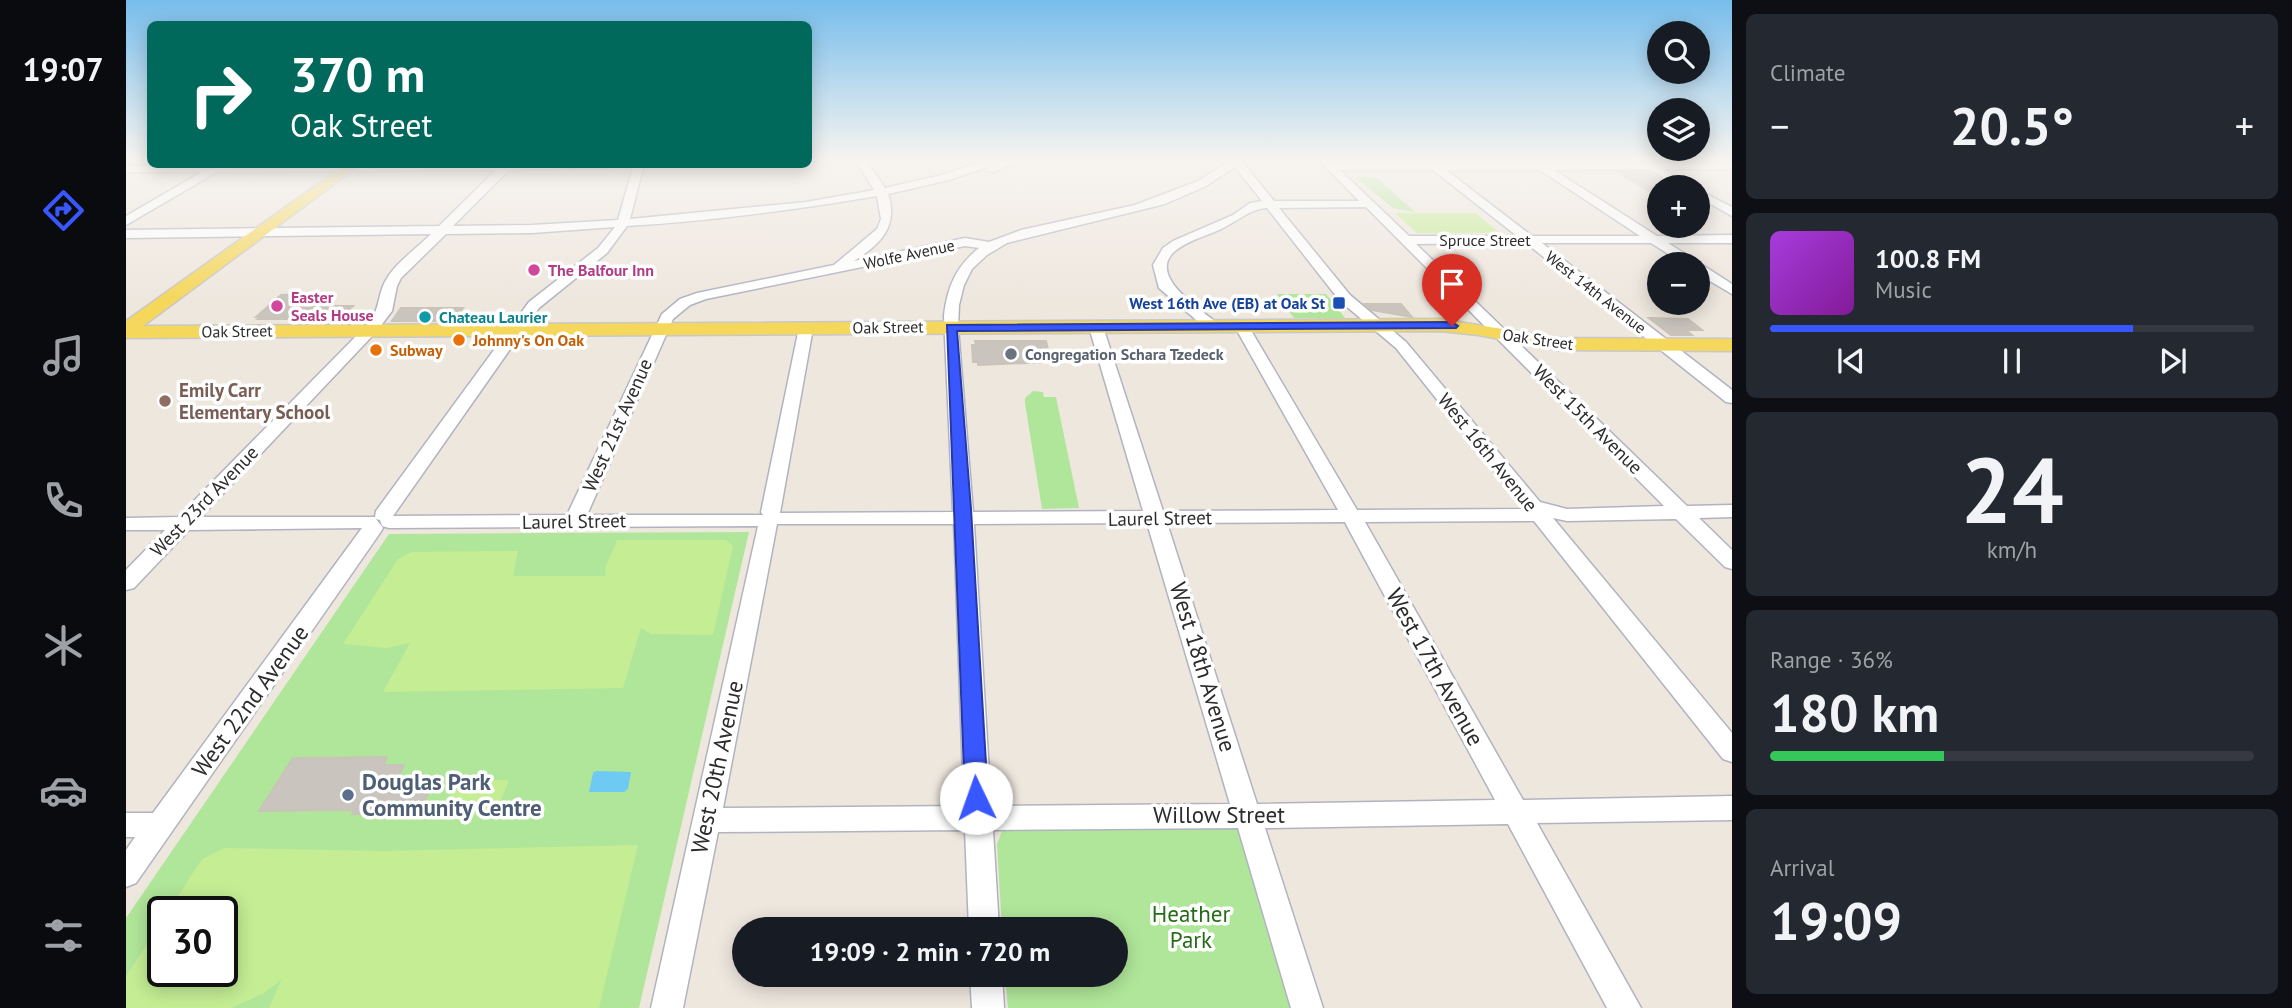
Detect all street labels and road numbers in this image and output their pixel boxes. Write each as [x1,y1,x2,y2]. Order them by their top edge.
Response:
street label: Spruce Street [1439,230,1531,250]
street label: Wolfe Avenue [862,235,956,273]
street label: West 14th Avenue [1542,246,1650,338]
street label: Oak Street [852,316,924,338]
street label: Oak Street [201,320,273,342]
street label: Oak Street [1501,324,1575,354]
street label: West 21st Avenue [577,355,657,495]
street label: West 15th Avenue [1528,359,1648,479]
street label: West 16th Avenue [1433,388,1543,516]
street label: West 23rd Avenue [145,440,263,562]
street label: Laurel Street [1108,505,1213,531]
street label: Laurel Street [522,508,627,534]
street label: West 18th Avenue [1164,578,1243,755]
street label: West 17th Avenue [1380,583,1491,751]
street label: West 22nd Avenue [185,619,314,782]
street label: West 20th Avenue [684,678,749,856]
street label: Willow Street [1153,800,1285,829]

